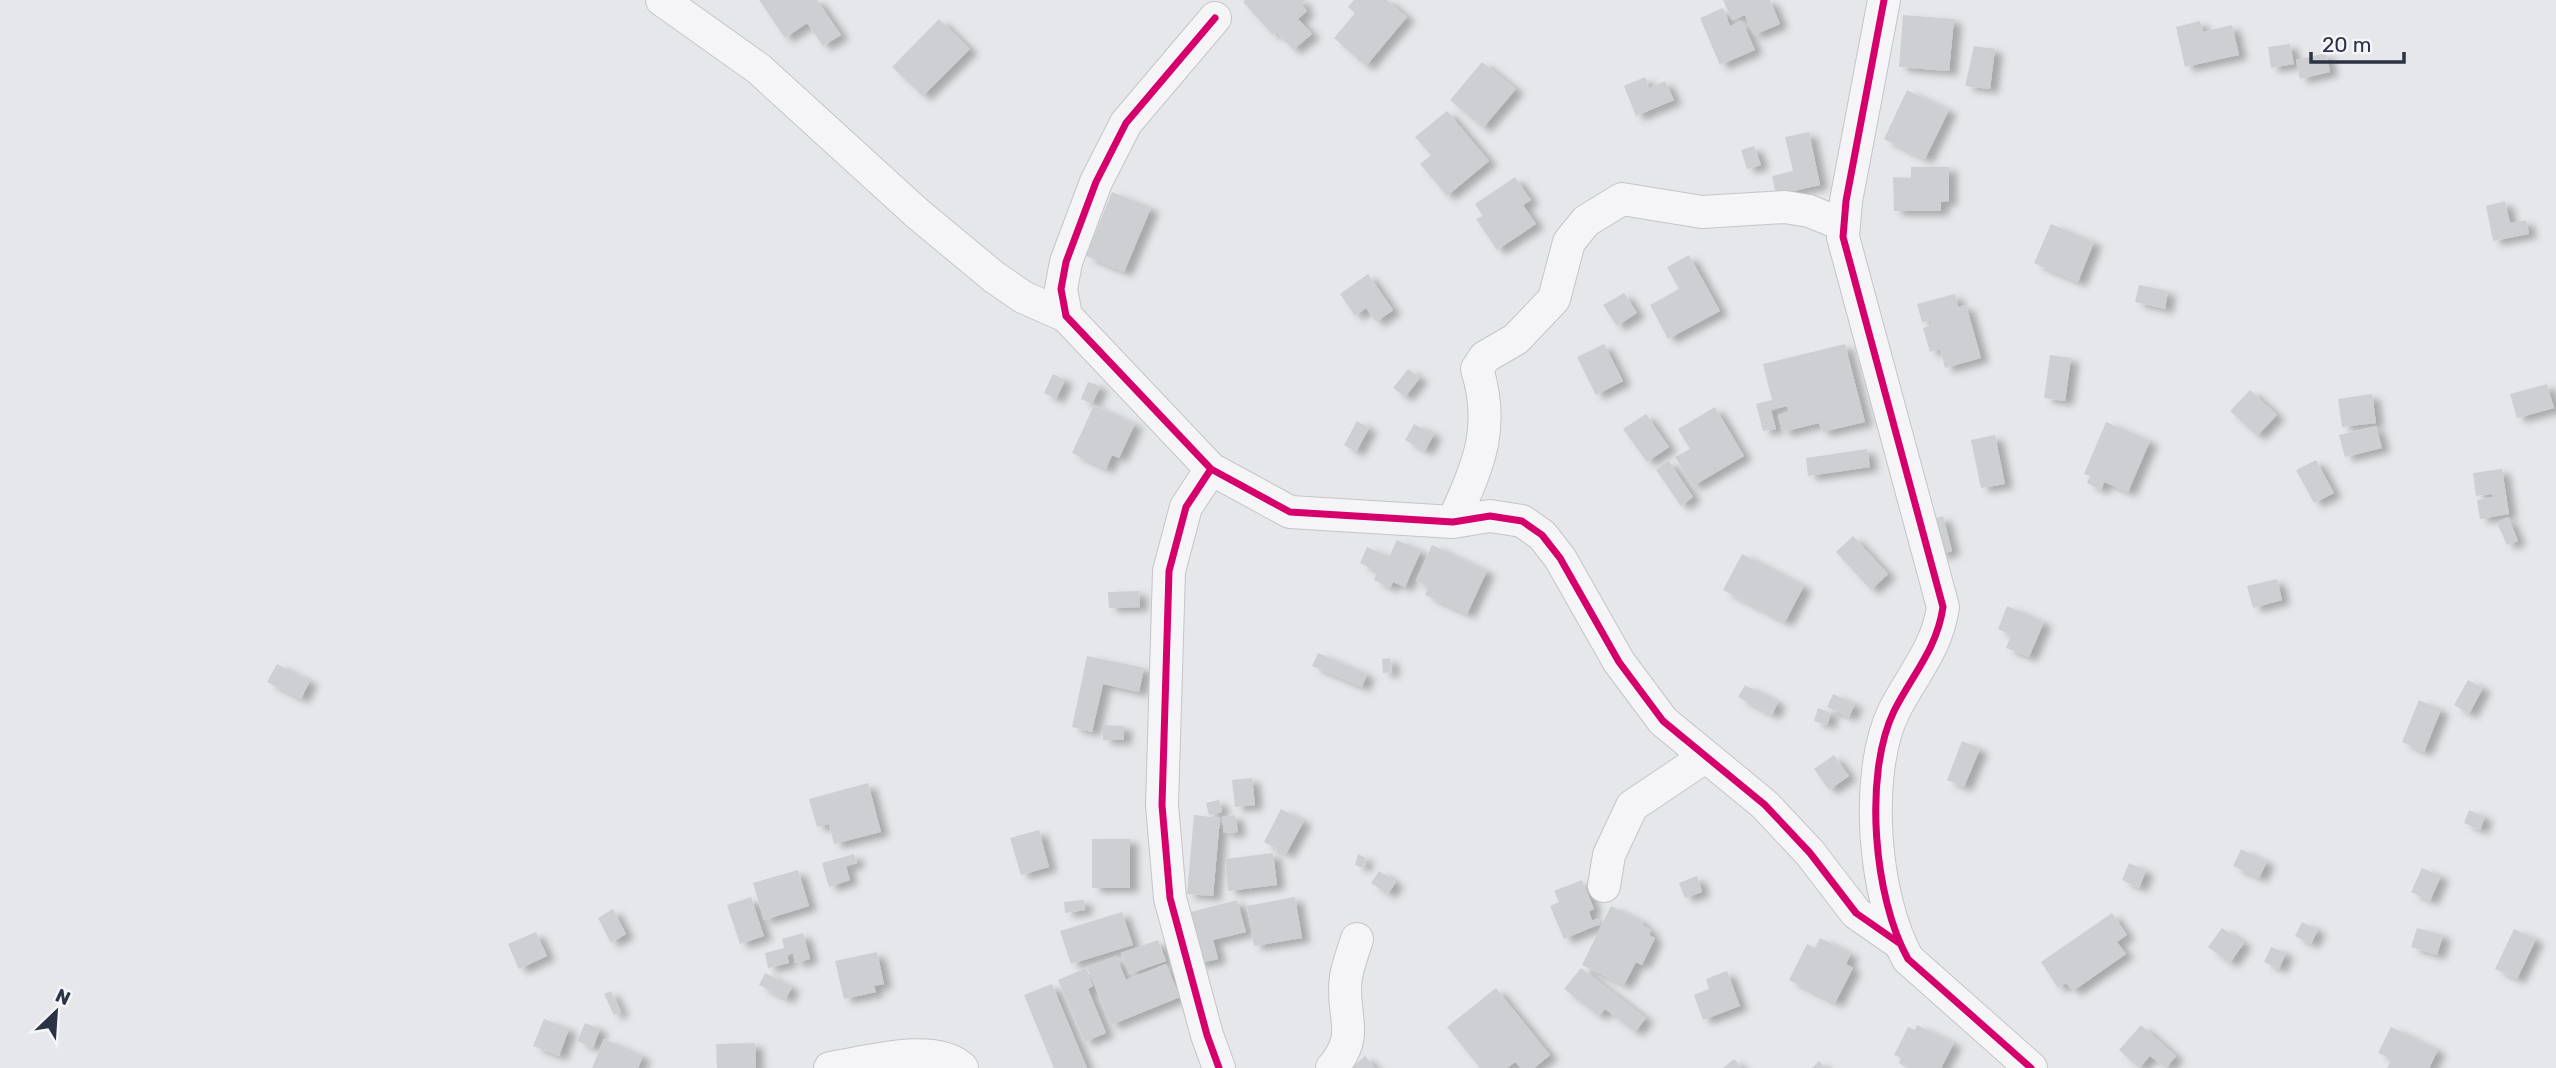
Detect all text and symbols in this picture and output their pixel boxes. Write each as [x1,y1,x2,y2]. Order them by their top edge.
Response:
scale bar [2311,21,2404,65]
text: 20 m [2322,32,2371,57]
north arrow [21,977,91,1047]
text: N [52,984,74,1010]

